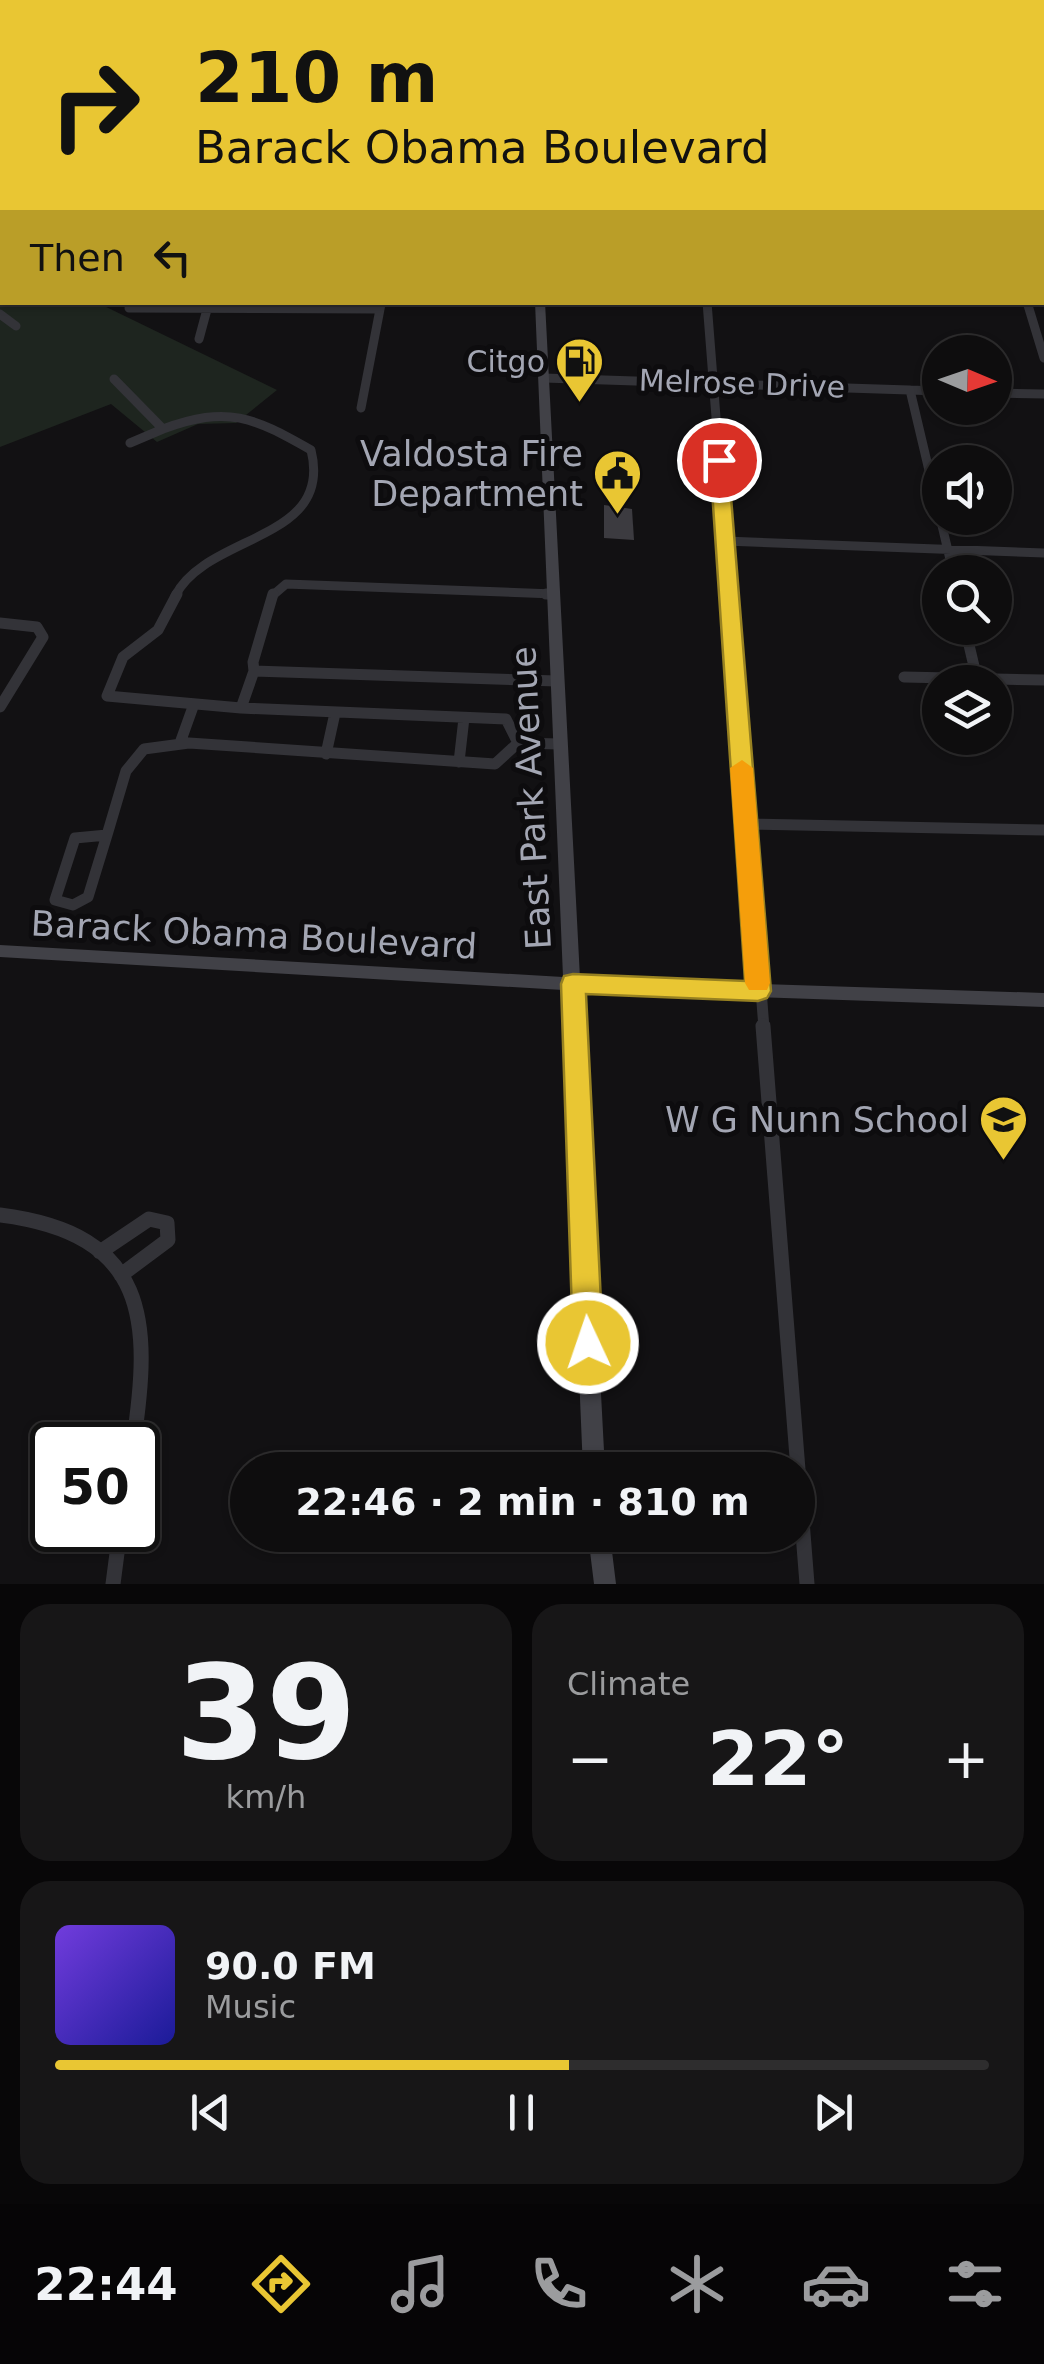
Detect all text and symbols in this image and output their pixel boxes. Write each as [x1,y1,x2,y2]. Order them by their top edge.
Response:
text: 210 m [195,37,438,119]
icon: right [30,40,160,170]
text: Barack Obama Boulevard [195,121,770,174]
icon: left [145,230,200,285]
text: Then [30,236,125,280]
north arrow [922,335,1012,425]
map controls [922,335,1012,755]
fuel station icon: Citgo [554,336,606,404]
place label: Citgo [467,344,545,379]
street label: Melrose Drive [638,362,846,405]
pin [677,418,762,503]
icon: arrive [692,433,747,488]
place label: Valdosta Fire Department [360,434,583,514]
button: sound [922,445,1012,535]
public building icon: Valdosta Fire Department [592,448,644,516]
button: search [922,555,1012,645]
street label: East Park Avenue [503,645,559,951]
button: layers [922,665,1012,755]
street label: Barack Obama Boulevard [30,903,478,967]
school or university icon: W G Nunn School [978,1094,1030,1162]
place label: W G Nunn School [665,1100,969,1140]
position arrow [536,1291,640,1395]
speed limit sign: 50 [30,1422,160,1552]
text: 22:46 · 2 min · 810 m [295,1480,750,1524]
text: 39 [176,1637,356,1789]
text: Climate [567,1665,690,1703]
text: 22° [707,1715,849,1803]
text: − [567,1727,613,1791]
text: + [943,1727,989,1791]
text: km/h [226,1778,306,1816]
text: 90.0 FM [205,1944,376,1988]
text: Music [205,1988,296,2026]
icon: previous [183,2085,238,2140]
icon: pause [494,2085,549,2140]
icon: next [806,2085,861,2140]
icon: directions [246,2249,316,2319]
icon: music [385,2249,455,2319]
icon: phone [524,2249,594,2319]
icon: climate [662,2249,732,2319]
icon: car [801,2249,871,2319]
icon: filters [940,2249,1010,2319]
text: 22:44 [34,2258,178,2311]

